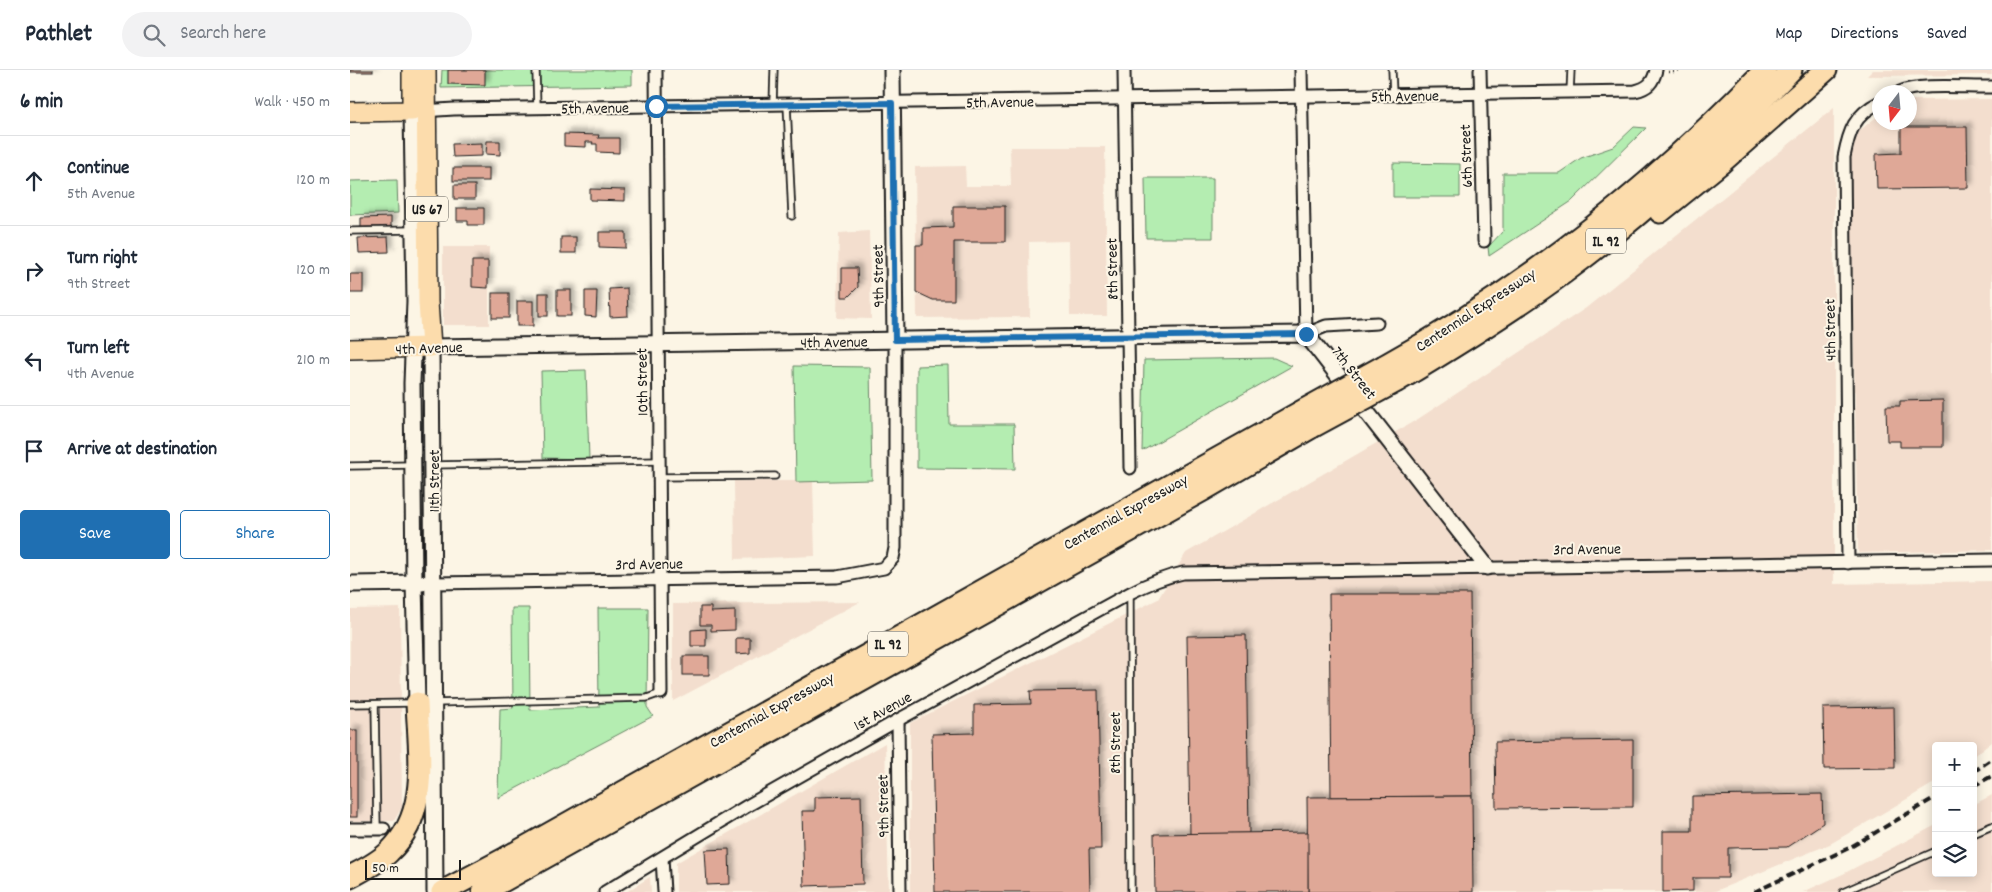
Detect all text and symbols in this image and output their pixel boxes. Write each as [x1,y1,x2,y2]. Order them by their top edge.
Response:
search box [122,12,472,57]
text: Pathlet [25,18,92,52]
icon: search [140,21,168,49]
text: Search here [180,21,266,48]
text: Map [1775,22,1802,47]
text: Directions [1830,22,1899,47]
text: Saved [1927,22,1967,47]
street label: 5th Avenue [1371,85,1439,110]
north arrow [1872,85,1917,130]
text: 6 min [20,88,63,118]
text: Walk · 450 m [255,91,330,114]
street label: 5th Avenue [966,91,1034,116]
route start [645,95,668,118]
street label: 5th Avenue [561,97,629,122]
street label: 6th Street [1455,124,1480,188]
text: Continue [67,156,129,183]
icon: ahead [20,167,48,195]
text: 120 m [296,169,330,192]
text: 5th Avenue [67,183,135,206]
road number: US 67 [406,196,448,222]
road number: IL 92 [1586,228,1626,254]
street label: 8th Street [1101,238,1126,300]
street label: 9th Street [867,244,892,308]
text: Turn right [67,246,138,273]
icon: right [20,257,48,285]
text: 120 m [296,259,330,282]
street label: Centennial Expressway [1412,263,1541,359]
text: 9th Street [67,273,130,296]
street label: 4th Street [1819,298,1844,361]
route end [1295,323,1318,346]
street label: 4th Avenue [800,331,868,356]
text: Turn left [67,336,130,363]
street label: 4th Avenue [395,337,463,362]
street label: 7th Street [1325,342,1381,405]
icon: left [20,347,48,375]
street label: 10th Street [631,348,656,416]
text: 210 m [296,349,330,372]
text: 4th Avenue [67,363,134,386]
icon: arrive [20,437,48,465]
text: Arrive at destination [67,437,217,464]
street label: 11th Street [424,450,447,512]
street label: Centennial Expressway [1060,469,1193,557]
button: Save [20,510,170,559]
button: Share [180,510,330,559]
street label: 3rd Avenue [1553,538,1621,563]
street label: 3rd Avenue [615,553,683,578]
road number: IL 92 [868,632,908,656]
street label: Centennial Expressway [706,667,839,755]
street label: 1st Avenue [850,687,917,738]
street label: 8th Street [1105,712,1128,774]
map controls [1932,742,1977,877]
button: + [1932,742,1977,787]
street label: 9th Street [872,774,897,838]
button: − [1932,787,1977,832]
button: layers [1932,832,1977,877]
scale bar [365,857,461,880]
text: 50 m [372,859,399,879]

